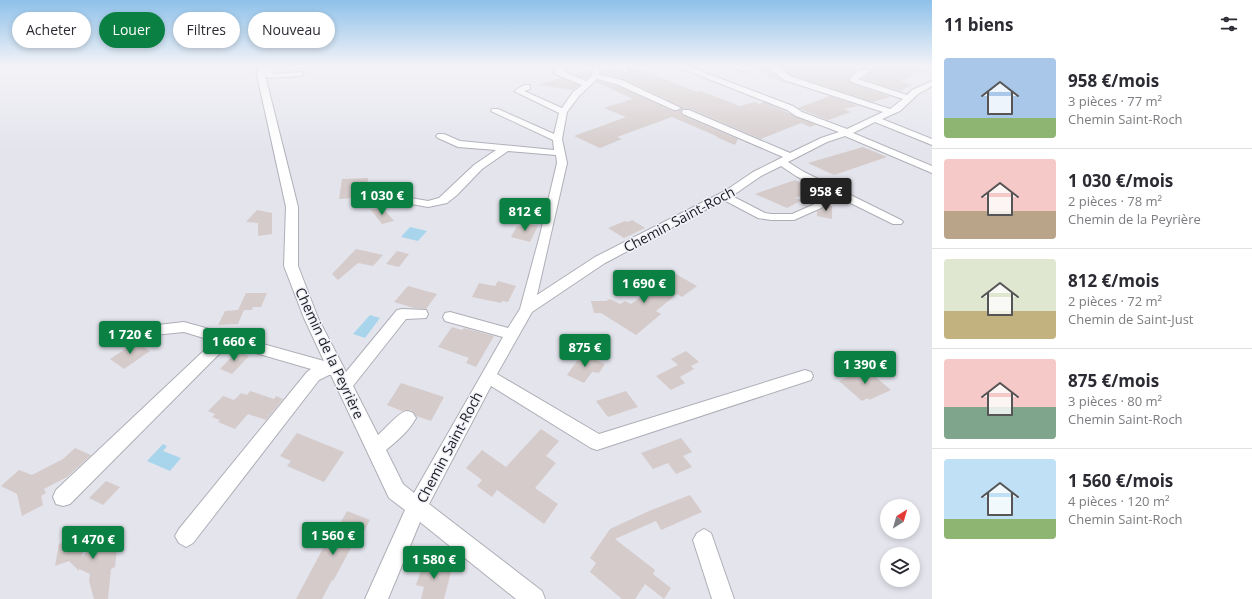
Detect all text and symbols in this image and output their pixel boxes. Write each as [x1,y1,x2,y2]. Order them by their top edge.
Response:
chip: Acheter [12,12,91,48]
chip: Louer [99,12,165,48]
chip: Filtres [173,12,240,48]
chip: Nouveau [248,12,335,48]
text: 11 biens [944,13,1013,36]
icon: filters [1218,13,1240,35]
text: 958 €/mois [1068,69,1159,92]
icon: home [976,74,1024,122]
text: 3 pièces · 77 m² [1068,92,1162,110]
text: Chemin Saint-Roch [1068,110,1183,128]
text: 1 030 €/mois [1068,169,1173,192]
icon: home [976,175,1024,223]
pin: 958 € [798,178,854,212]
pin: 1 030 € [345,182,419,216]
street label: Chemin Saint-Roch [620,182,738,256]
text: 958 € [809,182,843,200]
text: 1 030 € [360,186,404,204]
text: 2 pièces · 78 m² [1068,192,1162,210]
pin: 812 € [497,198,553,232]
text: 812 € [508,202,542,220]
text: Chemin de la Peyrière [1068,210,1201,228]
text: 812 €/mois [1068,269,1159,292]
pin: 1 690 € [607,270,681,304]
text: 1 690 € [622,274,666,292]
icon: home [976,275,1024,323]
street label: Chemin de la Peyrière [291,284,369,422]
text: 2 pièces · 72 m² [1068,292,1162,310]
text: Chemin de Saint-Just [1068,310,1193,328]
pin: 1 720 € [93,321,167,355]
text: 1 720 € [108,325,152,343]
pin: 1 660 € [197,328,271,362]
text: 1 660 € [212,332,256,350]
pin: 875 € [557,334,613,368]
text: 875 € [568,338,602,356]
pin: 1 390 € [828,351,902,385]
text: 1 390 € [843,355,887,373]
text: 875 €/mois [1068,369,1159,392]
icon: home [976,375,1024,423]
street label: Chemin Saint-Roch [412,388,486,506]
text: 3 pièces · 80 m² [1068,392,1162,410]
text: Chemin Saint-Roch [1068,410,1183,428]
text: 1 560 €/mois [1068,469,1173,492]
icon: home [976,475,1024,523]
text: 4 pièces · 120 m² [1068,492,1169,510]
north arrow [880,499,920,539]
map controls [880,499,920,587]
text: Chemin Saint-Roch [1068,510,1183,528]
pin: 1 560 € [296,522,370,556]
pin: 1 470 € [56,526,130,560]
text: 1 560 € [311,526,355,544]
text: 1 470 € [71,530,115,548]
pin: 1 580 € [397,546,471,580]
button: layers [880,547,920,587]
text: 1 580 € [412,550,456,568]

